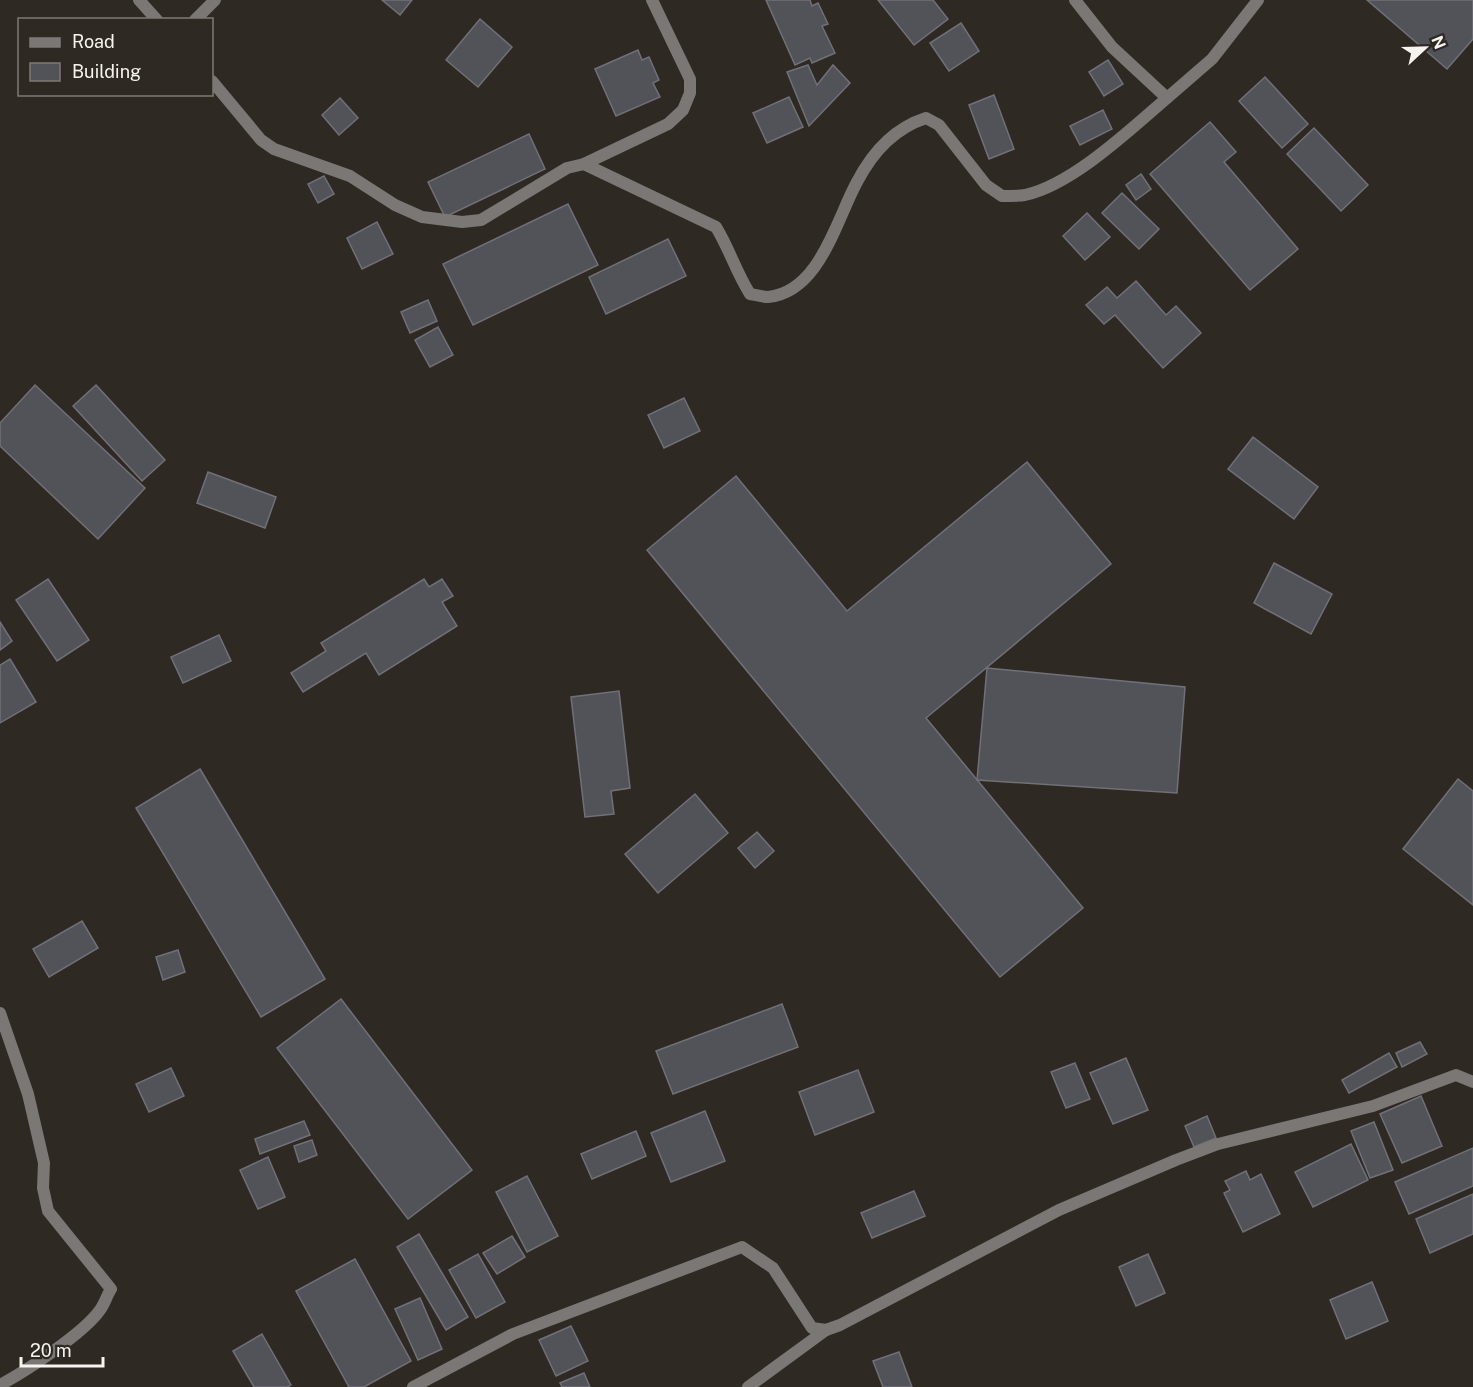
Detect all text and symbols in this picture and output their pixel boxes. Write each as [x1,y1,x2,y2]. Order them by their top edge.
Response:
legend [18,18,213,96]
north arrow [1395,18,1455,78]
text: Road [72,31,115,52]
text: N [1427,33,1450,52]
text: Building [72,61,141,82]
scale bar [21,1330,104,1368]
text: 20 m [30,1340,72,1361]

